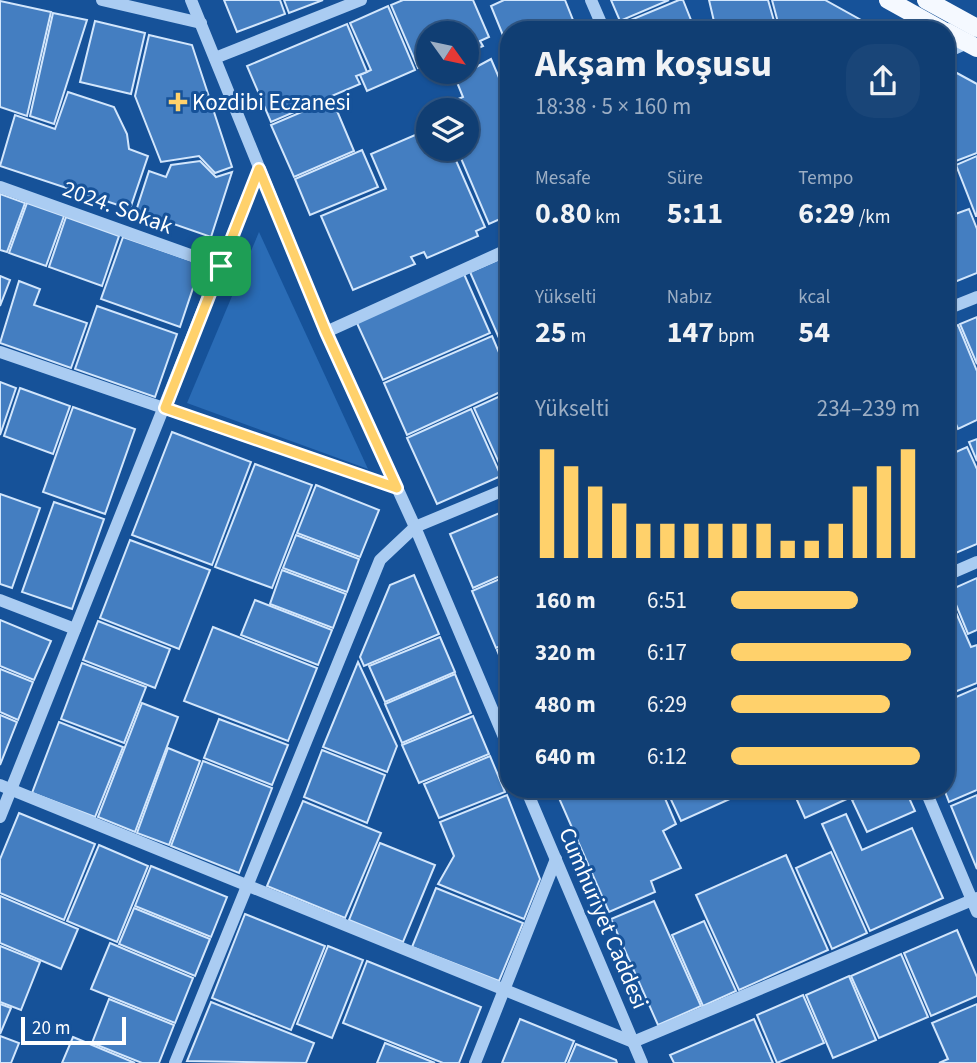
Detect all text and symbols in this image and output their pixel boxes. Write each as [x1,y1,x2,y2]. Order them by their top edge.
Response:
north arrow [416,21,480,84]
map controls [416,21,479,161]
text: Akşam koşusu [535,37,772,91]
button: share [846,44,920,118]
place label: Kozdibi Eczanesi [192,86,351,119]
text: 18:38 · 5 × 160 m [535,90,691,123]
marker: Kozdibi Eczanesi [170,94,186,110]
button: layers [416,98,479,161]
text: Mesafe [535,165,591,192]
text: Süre [667,165,703,192]
text: Tempo [798,165,853,192]
street label: 2024. Sokak [58,172,178,243]
text: 0.80 [535,192,592,235]
text: 5:11 [667,192,723,235]
text: 6:29 [798,192,855,235]
text: km [592,204,621,231]
text: /km [855,204,890,231]
pin [191,236,251,296]
icon: arrive [202,247,240,285]
text: Yükselti [535,284,596,311]
text: Nabız [667,284,712,311]
text: kcal [798,284,830,311]
text: 25 [535,311,567,354]
text: 147 [667,311,714,354]
text: 54 [798,311,830,354]
text: m [567,323,586,350]
text: bpm [714,323,755,350]
text: Yükselti [535,392,609,425]
text: 234–239 m [817,392,920,425]
text: 160 m [535,584,596,617]
text: 6:51 [647,584,687,617]
text: 320 m [535,636,596,669]
text: 6:17 [647,636,687,669]
text: 480 m [535,688,596,721]
text: 6:29 [647,688,687,721]
text: 640 m [535,740,596,773]
text: 6:12 [647,740,687,773]
street label: Cumhuriyet Caddesi [550,822,657,1014]
scale bar [21,1014,126,1046]
text: 20 m [32,1015,70,1042]

